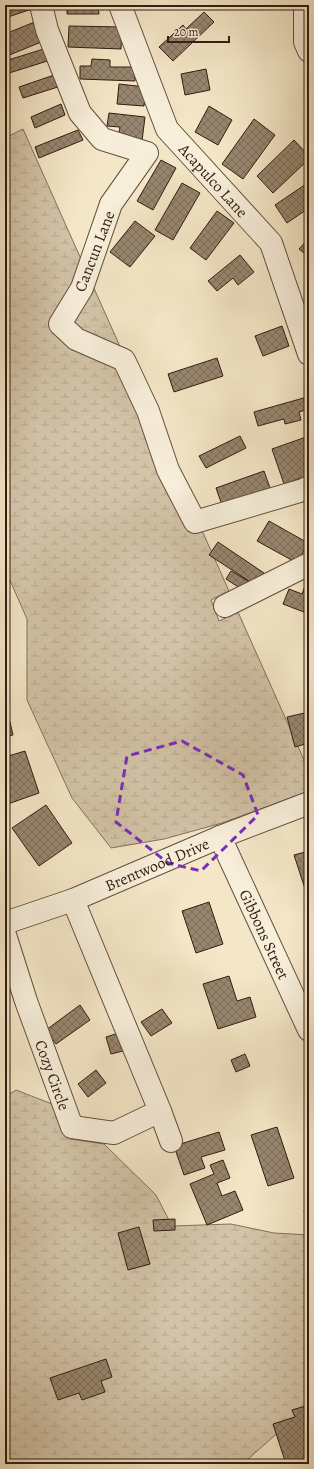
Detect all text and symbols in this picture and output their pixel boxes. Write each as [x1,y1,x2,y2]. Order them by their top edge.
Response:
scale bar [168,18,229,44]
text: 20 m [174,24,198,40]
street label: Acapulco Lane [173,138,253,223]
street label: Cancun Lane [69,208,120,295]
street label: Brentwood Drive [102,833,213,897]
street label: Gibbons Street [234,886,294,983]
street label: Cozy Circle [29,1037,75,1114]

